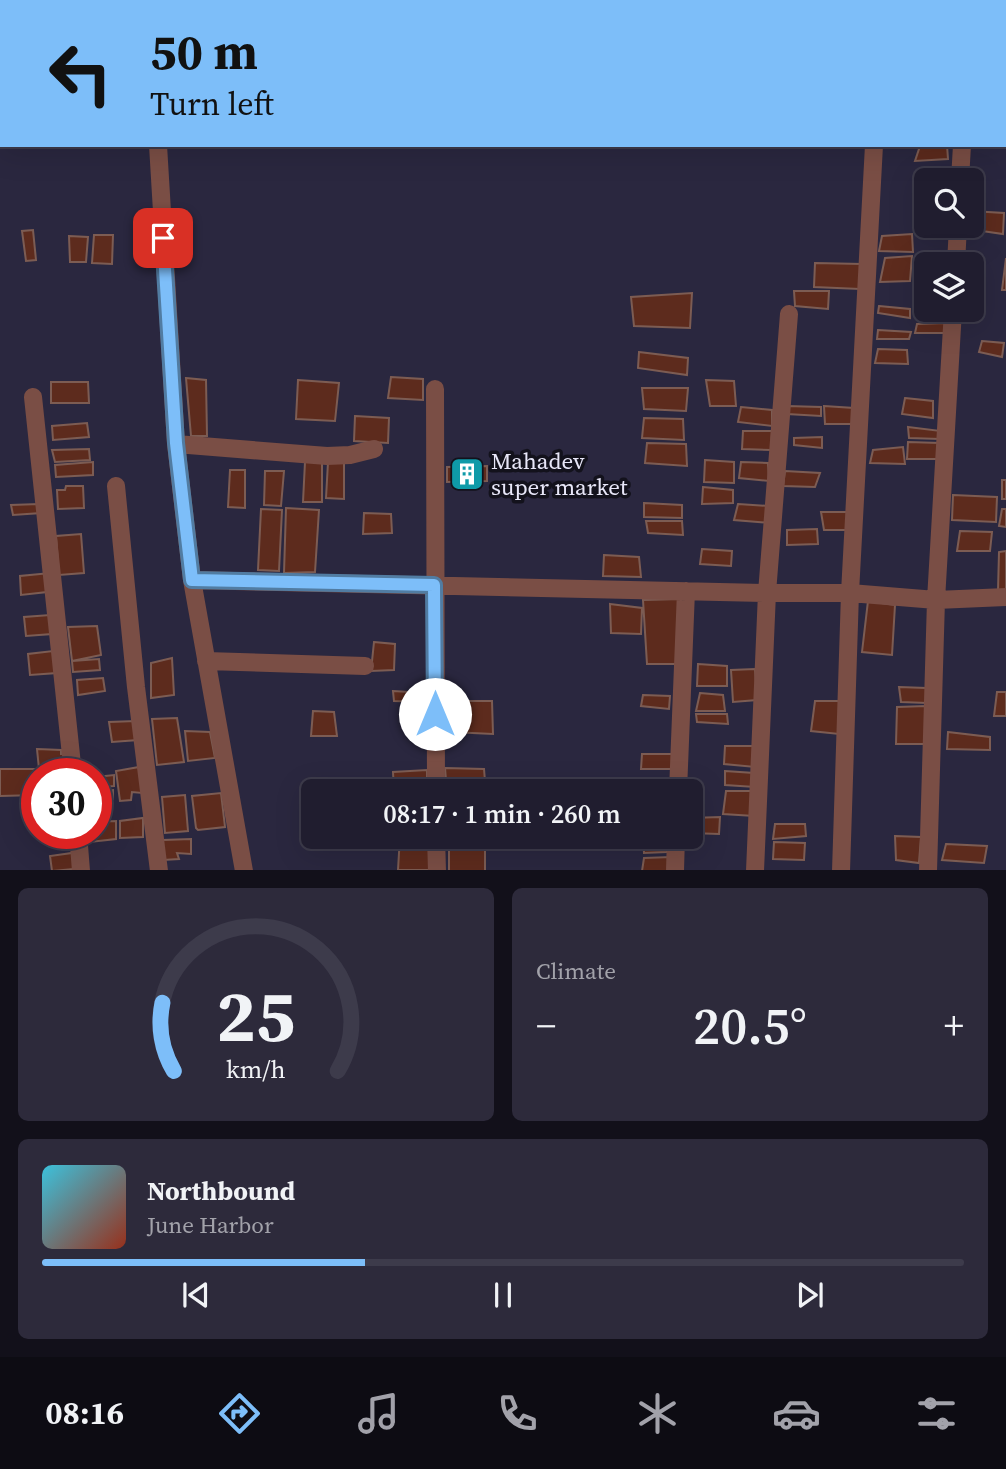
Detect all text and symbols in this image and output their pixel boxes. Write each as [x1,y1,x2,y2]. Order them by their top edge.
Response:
text: 50 m [150,18,258,85]
icon: left [35,28,126,119]
text: Turn left [150,82,274,126]
map controls [914,168,984,322]
button: search [914,168,984,238]
pin [133,208,193,268]
icon: arrive [144,219,182,257]
button: layers [914,252,984,322]
place label: Mahadev super market [491,445,628,503]
building icon: Mahadev super market [448,455,486,493]
position arrow [398,677,472,751]
speed limit sign: 30 [21,758,112,849]
text: 08:17 · 1 min · 260 m [383,796,621,832]
text: Climate [536,955,616,987]
text: 25 [217,966,295,1065]
text: 20.5° [693,990,807,1061]
text: − [536,1000,556,1052]
text: + [944,1000,964,1052]
text: km/h [226,1051,286,1085]
text: Northbound [147,1173,295,1209]
text: June Harbor [147,1209,274,1241]
icon: previous [177,1276,215,1314]
icon: pause [484,1276,522,1314]
icon: next [791,1276,829,1314]
icon: directions [215,1389,264,1438]
icon: music [354,1389,403,1438]
icon: phone [493,1389,542,1438]
icon: climate [633,1389,682,1438]
icon: car [772,1389,821,1438]
icon: filters [912,1389,961,1438]
text: 08:16 [45,1391,124,1435]

